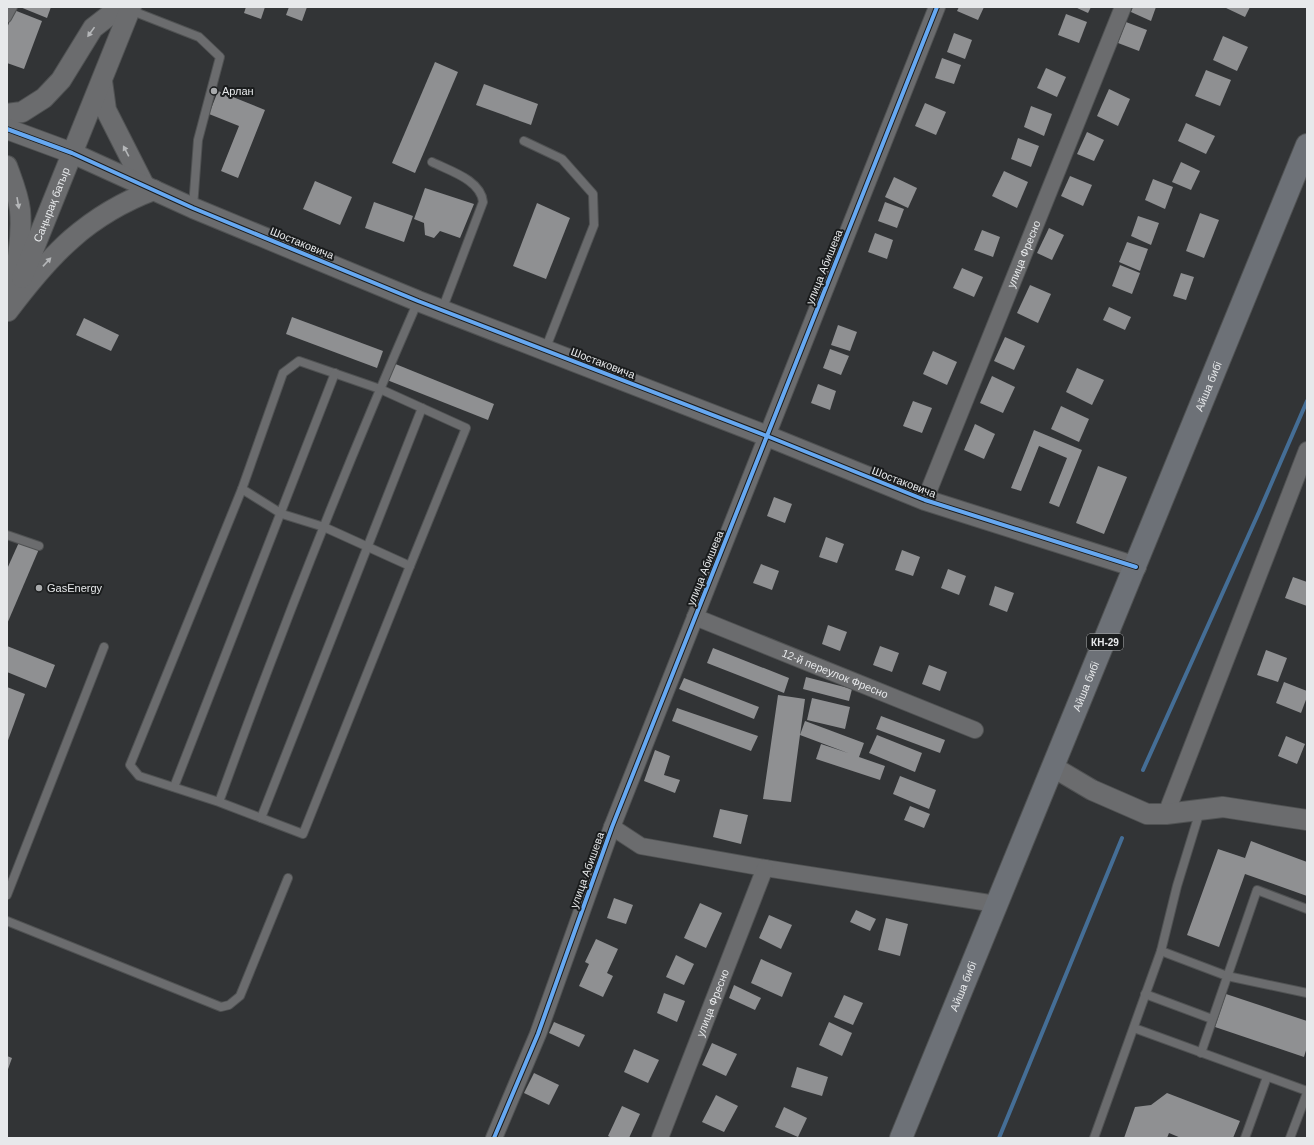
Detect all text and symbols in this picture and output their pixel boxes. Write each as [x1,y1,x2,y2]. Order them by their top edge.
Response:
one-way arrow [87,27,95,37]
place label: Арлан [222,85,254,97]
marker: Арлан [209,86,219,96]
one-way arrow [122,145,129,157]
street label: Саңырақ батыр [31,166,72,244]
one-way arrow [16,197,22,209]
street label: улица Фресно [1005,219,1043,290]
street label: Шостаковича [268,225,336,262]
street label: улица Абишева [803,227,845,306]
one-way arrow [42,257,52,267]
street label: Шостаковича [569,345,638,381]
street label: Айша бибі [1193,360,1224,413]
street label: Шостаковича [870,464,939,500]
street label: улица Абишева [684,528,726,607]
place label: GasEnergy [47,582,103,594]
marker: GasEnergy [34,583,44,593]
road number: КН-29 [1087,634,1123,650]
street label: 12-й переулок Фресно [780,647,890,700]
street label: Айша бибі [1070,660,1101,713]
street label: улица Абишева [568,830,607,910]
street label: Айша бибі [948,960,979,1013]
street label: улица Фресно [694,967,731,1038]

